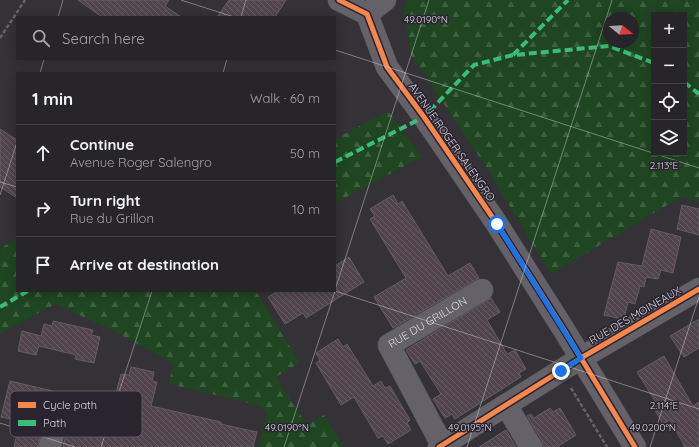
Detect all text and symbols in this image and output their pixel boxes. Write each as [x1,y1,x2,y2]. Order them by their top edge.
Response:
north arrow [603,12,639,48]
map controls [651,12,687,156]
button: + [651,12,687,48]
text: 49.0190°N [404,13,448,26]
search box [16,16,336,60]
icon: search [30,27,52,49]
text: Search here [62,29,145,48]
button: − [651,48,687,84]
street label: AVENUE ROGER SALENGRO [406,80,498,204]
button: locate [651,84,687,120]
text: 1 min [32,88,73,109]
text: Walk · 60 m [250,90,320,106]
button: layers [651,120,687,156]
text: Continue [70,135,134,154]
icon: ahead [32,142,54,164]
text: 50 m [290,145,320,161]
text: Avenue Roger Salengro [70,154,212,170]
text: 2.113°E [650,159,679,172]
text: Turn right [70,191,141,210]
icon: right [32,198,54,220]
text: 10 m [292,201,320,217]
text: Rue du Grillon [70,210,154,226]
route start [488,215,506,233]
icon: arrive [32,254,54,276]
text: Arrive at destination [70,255,219,274]
street label: RUE DES MOINEAUX [587,283,684,347]
street label: RUE DU GRILLON [386,293,469,351]
route end [552,362,570,380]
legend [10,391,142,437]
text: Cycle path [43,398,97,412]
text: 2.114°E [650,399,679,412]
text: Path [43,416,66,430]
text: 49.0190°N [265,421,309,434]
text: 49.0195°N [448,421,492,434]
text: 49.0200°N [630,421,676,434]

